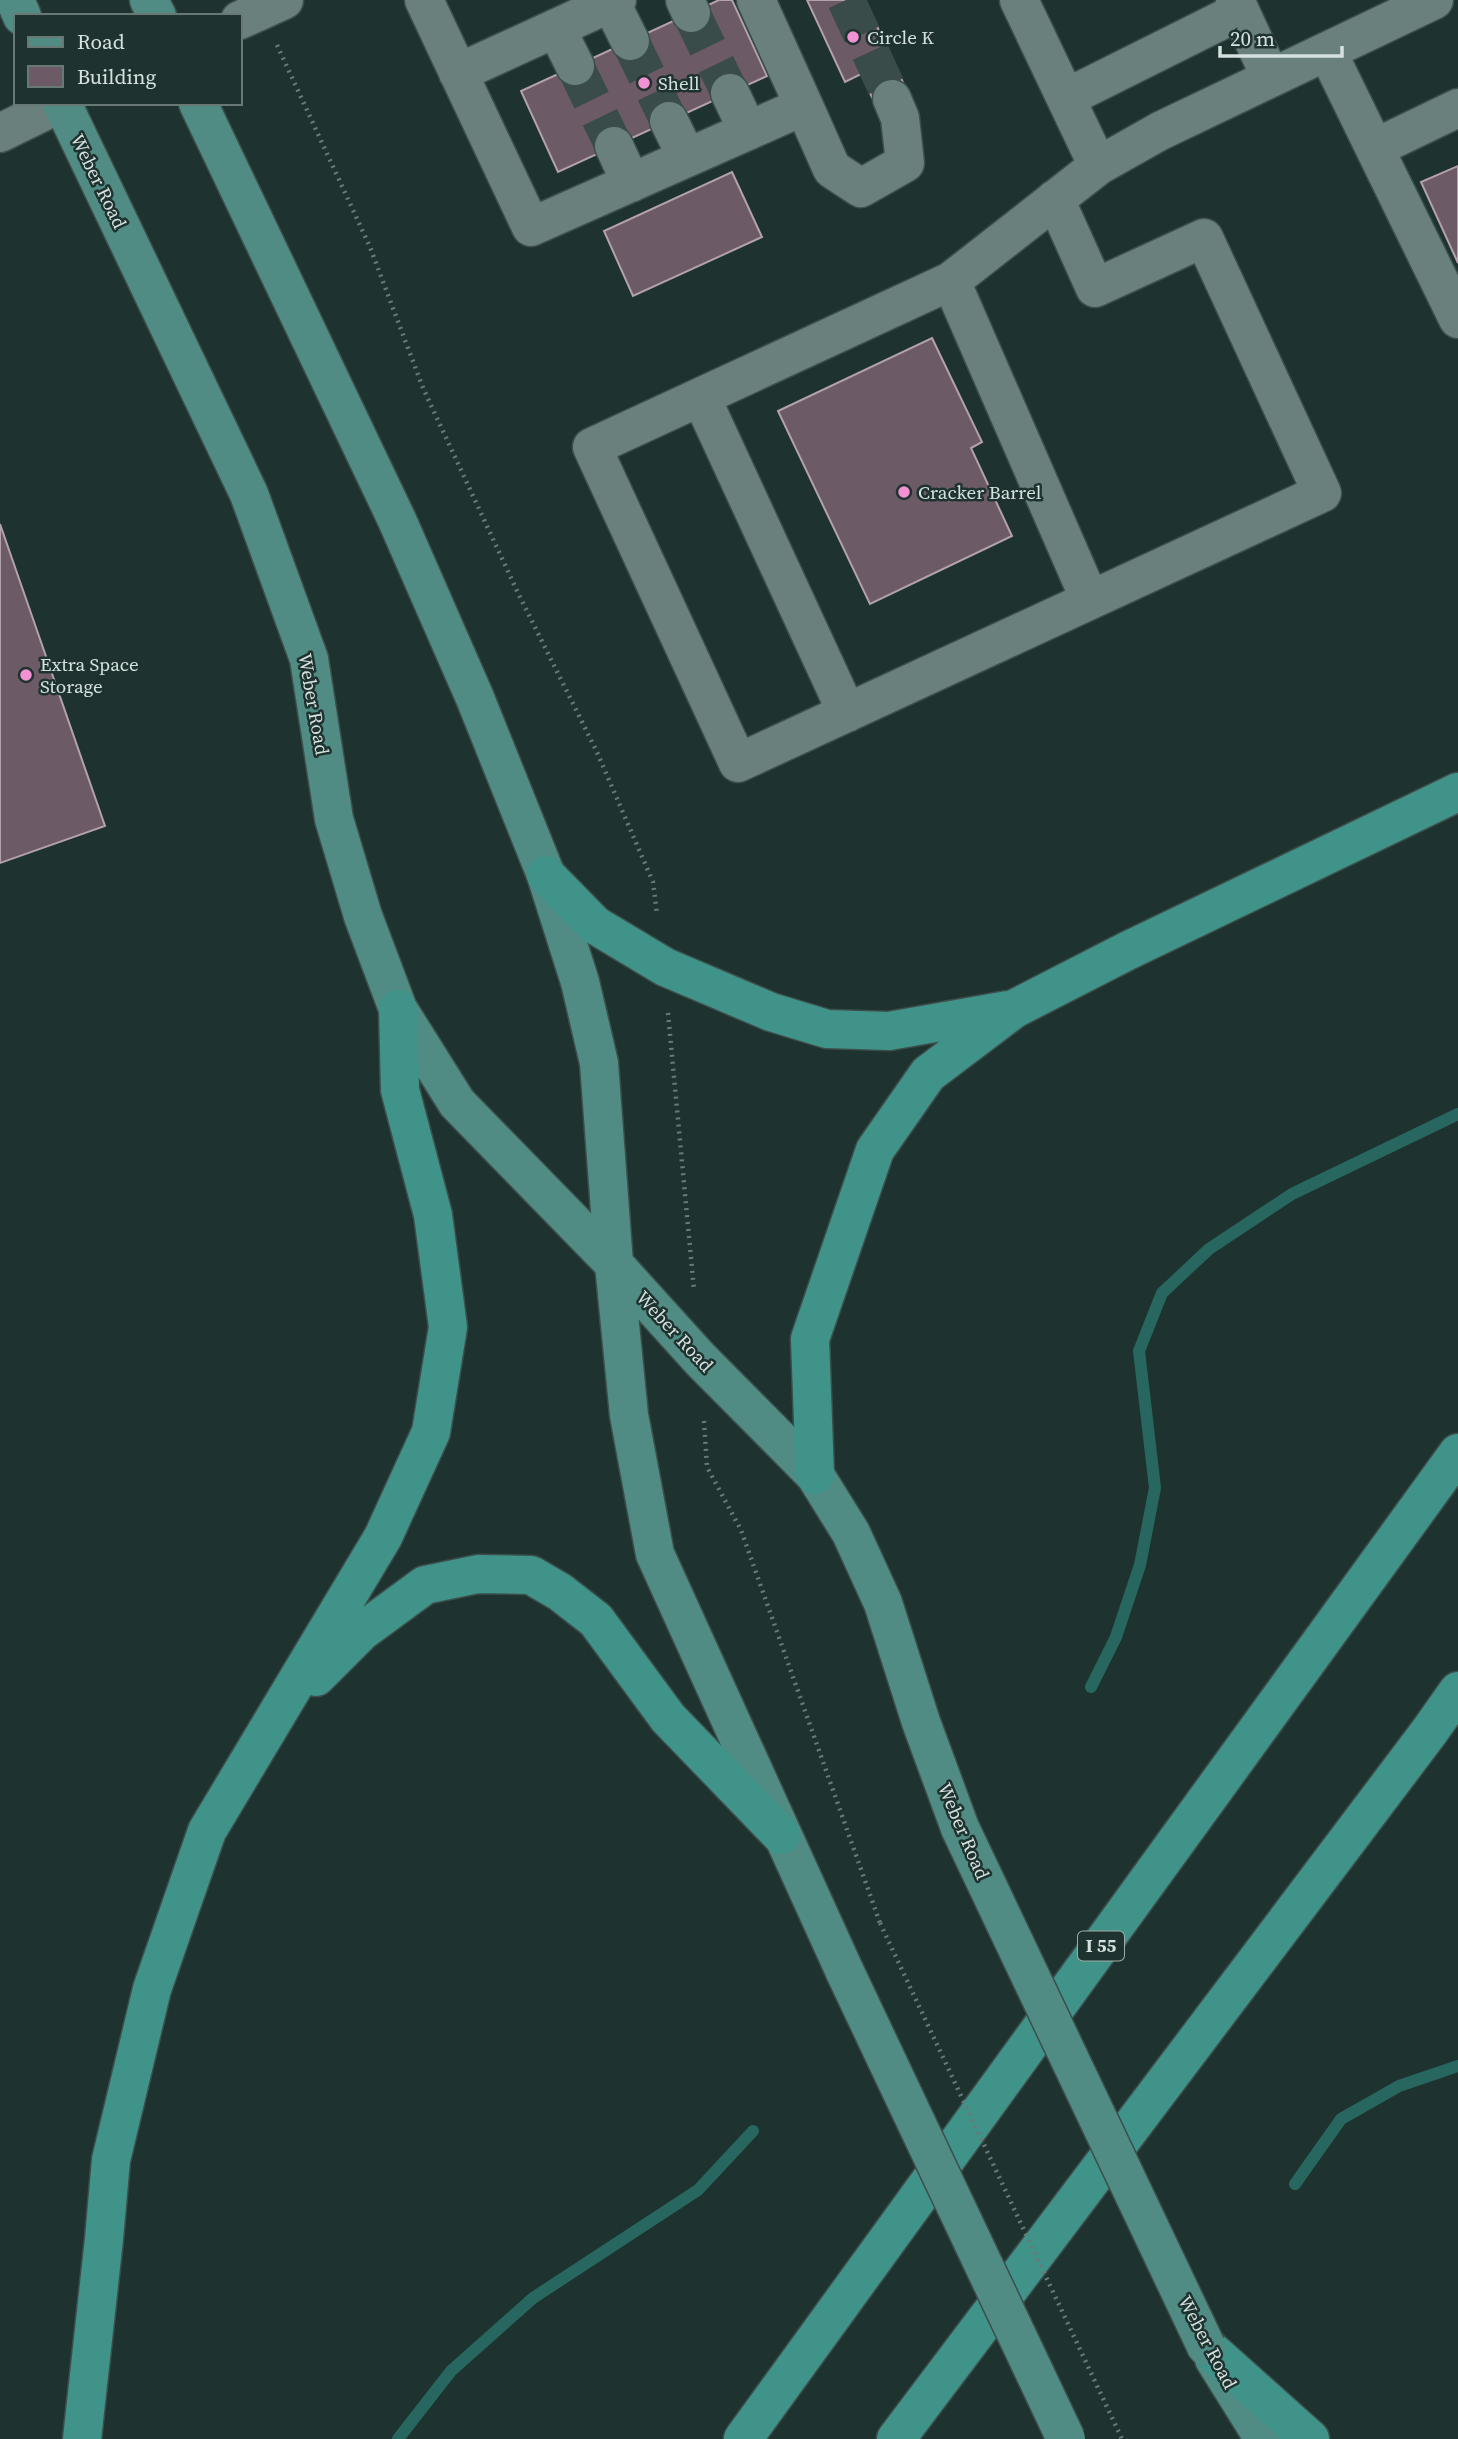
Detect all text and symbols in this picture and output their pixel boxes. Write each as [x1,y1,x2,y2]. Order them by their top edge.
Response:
legend [14,14,242,105]
scale bar [1220,14,1342,58]
place label: Circle K [867,24,934,50]
text: 20 m [1230,24,1275,53]
text: Road [77,27,125,56]
marker: Circle K [845,29,861,45]
text: Building [77,62,156,91]
place label: Shell [658,70,700,96]
marker: Shell [636,75,652,91]
street label: Weber Road [65,129,133,233]
place label: Cracker Barrel [918,479,1042,505]
marker: Cracker Barrel [896,484,912,500]
place label: Extra Space Storage [40,651,139,699]
street label: Weber Road [292,651,336,757]
marker: Extra Space Storage [18,667,34,683]
street label: Weber Road [631,1285,720,1378]
street label: Weber Road [932,1779,996,1884]
road number: I 55 [1078,1932,1124,1960]
street label: Weber Road [1172,2291,1244,2394]

